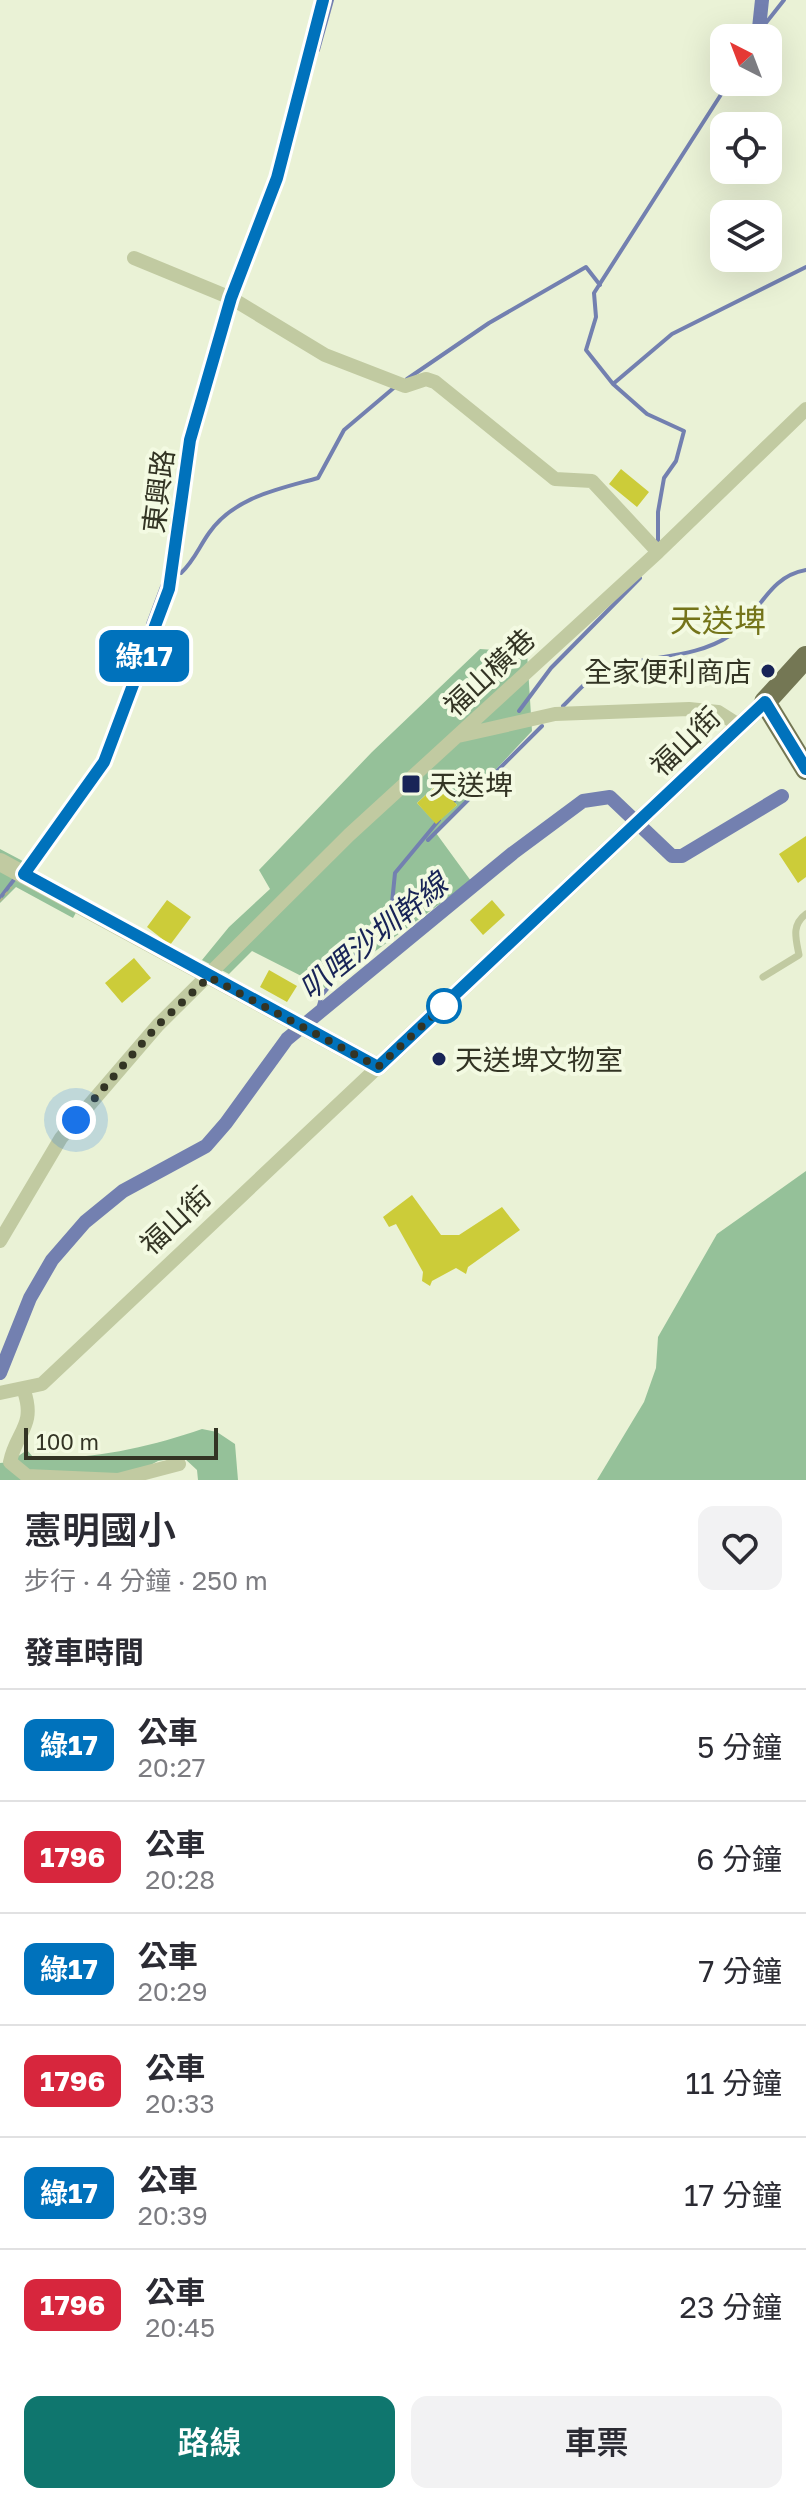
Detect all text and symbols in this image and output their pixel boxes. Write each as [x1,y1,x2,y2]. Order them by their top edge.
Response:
north arrow [710,24,782,96]
map controls [710,24,782,272]
button: locate [710,112,782,184]
button: layers [710,200,782,272]
street label: 東興路 [137,447,179,535]
district label: 天送埤 [670,601,766,639]
street label: 福山橫巷 [437,622,541,722]
line badge: 綠17 [98,630,190,682]
text: 綠17 [115,639,173,672]
place label: 全家便利商店 [584,655,752,688]
marker: 全家便利商店 [759,662,777,680]
street label: 福山街 [643,700,727,782]
place label: 天送埤 [429,768,513,801]
marker: 天送埤 [400,773,422,795]
water label: 叭哩沙圳幹線 [292,863,457,1007]
unlabelled marker [427,989,461,1023]
place label: 天送埤文物室 [455,1043,623,1076]
marker: 天送埤文物室 [430,1050,448,1068]
your location [56,1100,96,1140]
street label: 福山街 [133,1179,217,1261]
scale bar [24,1424,218,1460]
text: 100 m [36,1428,99,1455]
button: heart [698,1506,782,1590]
text: 憲明國小 [24,1507,176,1552]
text: 步行 · 4 分鐘 · 250 m [24,1565,268,1596]
text: 發車時間 [24,1634,144,1670]
text: 公車 [138,1714,198,1750]
text: 綠17 [40,1728,98,1761]
text: 5 分鐘 [697,1729,782,1765]
text: 20:27 [138,1752,206,1783]
text: 公車 [145,1826,205,1862]
text: 1796 [40,1840,105,1873]
text: 6 分鐘 [696,1841,782,1877]
text: 20:28 [145,1864,215,1895]
text: 公車 [138,1938,198,1974]
text: 綠17 [40,1952,98,1985]
text: 7 分鐘 [699,1953,782,1989]
text: 20:29 [138,1976,208,2007]
text: 公車 [145,2050,205,2086]
text: 1796 [40,2064,105,2097]
text: 11 分鐘 [685,2065,782,2101]
text: 20:33 [145,2088,215,2119]
text: 公車 [138,2162,198,2198]
text: 綠17 [40,2176,98,2209]
text: 17 分鐘 [684,2177,782,2213]
text: 20:39 [138,2200,208,2231]
text: 公車 [145,2274,205,2310]
text: 1796 [40,2288,105,2321]
text: 23 分鐘 [680,2289,782,2325]
text: 20:45 [145,2312,215,2343]
button: 路線 [24,2396,395,2488]
button: 車票 [411,2396,782,2488]

